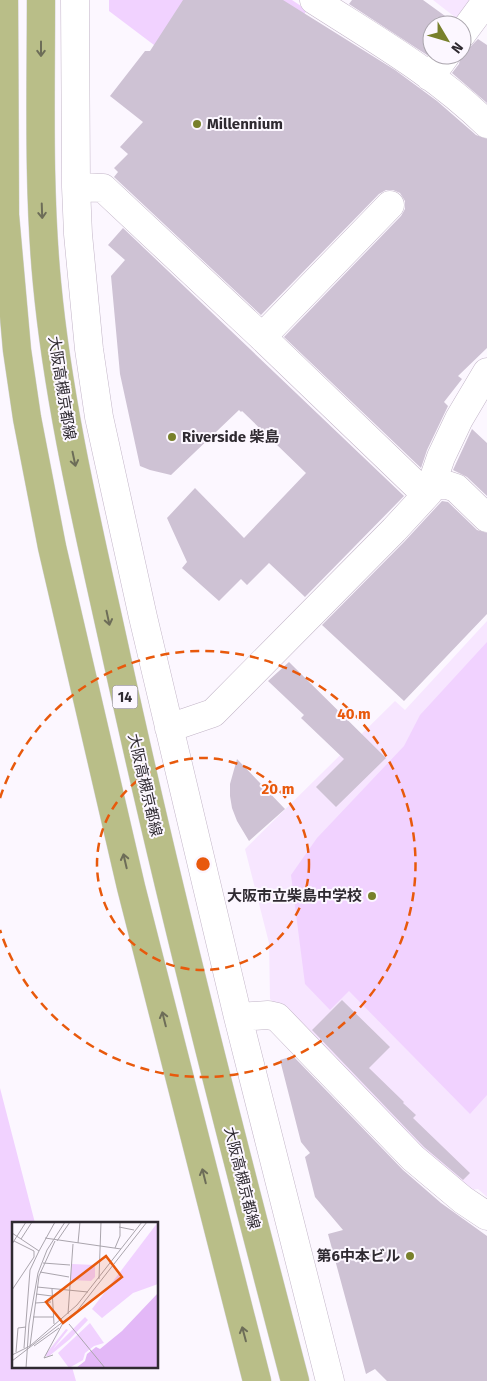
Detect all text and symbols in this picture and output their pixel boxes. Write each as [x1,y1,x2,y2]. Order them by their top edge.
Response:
north arrow [422,15,472,65]
text: N [447,39,466,57]
one-way arrow [36,40,46,56]
place label: Millennium [207,115,283,133]
marker: Millennium [191,118,203,130]
one-way arrow [38,203,47,219]
street label: 大阪高槻京都線 [45,335,79,441]
place label: Riverside 柴島 [182,428,280,446]
marker: Riverside 柴島 [166,431,178,443]
one-way arrow [70,450,79,466]
one-way arrow [104,609,113,625]
road number: 14 [112,686,138,709]
text: 40 m [337,705,371,723]
street label: 大阪高槻京都線 [124,732,166,838]
text: 20 m [262,780,294,798]
one-way arrow [120,854,129,870]
centre of rings [194,855,212,873]
place label: 大阪市立柴島中学校 [227,887,362,905]
marker: 大阪市立柴島中学校 [366,890,378,902]
one-way arrow [159,1011,168,1027]
street label: 大阪高槻京都線 [221,1125,263,1231]
one-way arrow [199,1169,208,1185]
inset map [12,1222,159,1368]
place label: 第6中本ビル [317,1247,400,1265]
marker: 第6中本ビル [404,1250,416,1262]
one-way arrow [239,1326,249,1342]

